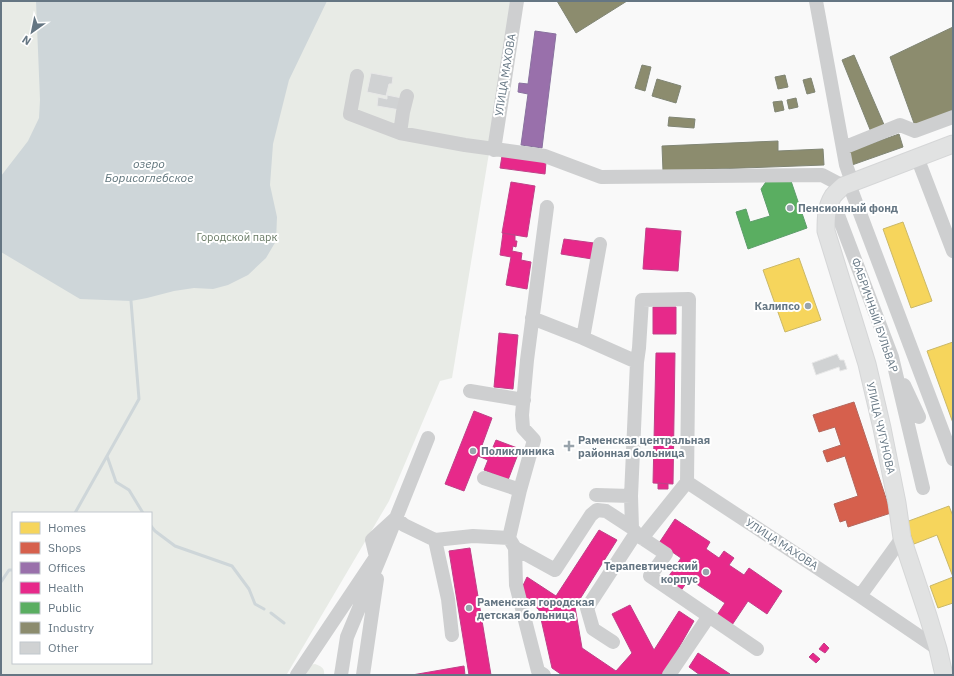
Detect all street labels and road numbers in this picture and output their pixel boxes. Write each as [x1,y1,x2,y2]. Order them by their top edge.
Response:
street label: УЛИЦА МАХОВА [492,33,518,117]
street label: ФАБРИЧНЫЙ БУЛЬВАР [849,256,901,375]
street label: УЛИЦА ЧУГУНОВА [864,380,898,476]
street label: УЛИЦА МАХОВА [743,515,821,573]

